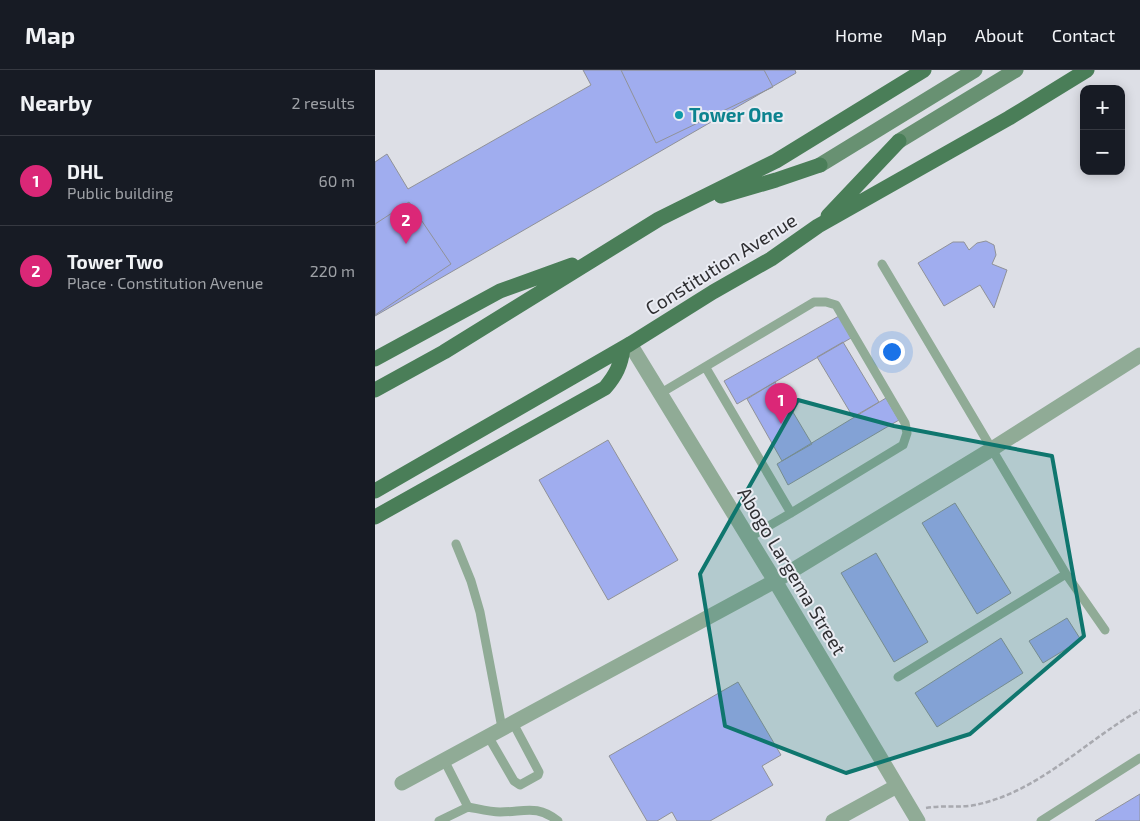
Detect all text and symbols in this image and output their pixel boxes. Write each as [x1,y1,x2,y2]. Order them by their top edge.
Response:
text: Map [25,20,75,49]
text: Home [835,24,883,46]
text: Map [911,24,947,46]
text: About [975,24,1024,46]
text: Contact [1052,24,1115,46]
map controls [1080,85,1125,175]
button: + [1080,85,1125,130]
text: Nearby [20,90,92,115]
text: 2 results [292,93,355,112]
place label: Tower One [689,103,784,126]
marker: Tower One [673,109,685,121]
button: − [1080,130,1125,175]
text: DHL [67,160,103,183]
text: 1 [33,171,39,190]
text: 60 m [319,171,355,190]
text: Public building [67,183,173,202]
pin: 2 [390,203,422,244]
street label: Constitution Avenue [641,208,800,319]
text: Tower Two [67,250,163,273]
text: 2 [31,261,41,280]
text: 220 m [310,261,355,280]
text: Place · Constitution Avenue [67,273,263,292]
your location [879,339,905,365]
pin: 1 [765,383,797,424]
street label: Abogo Largema Street [733,483,852,659]

